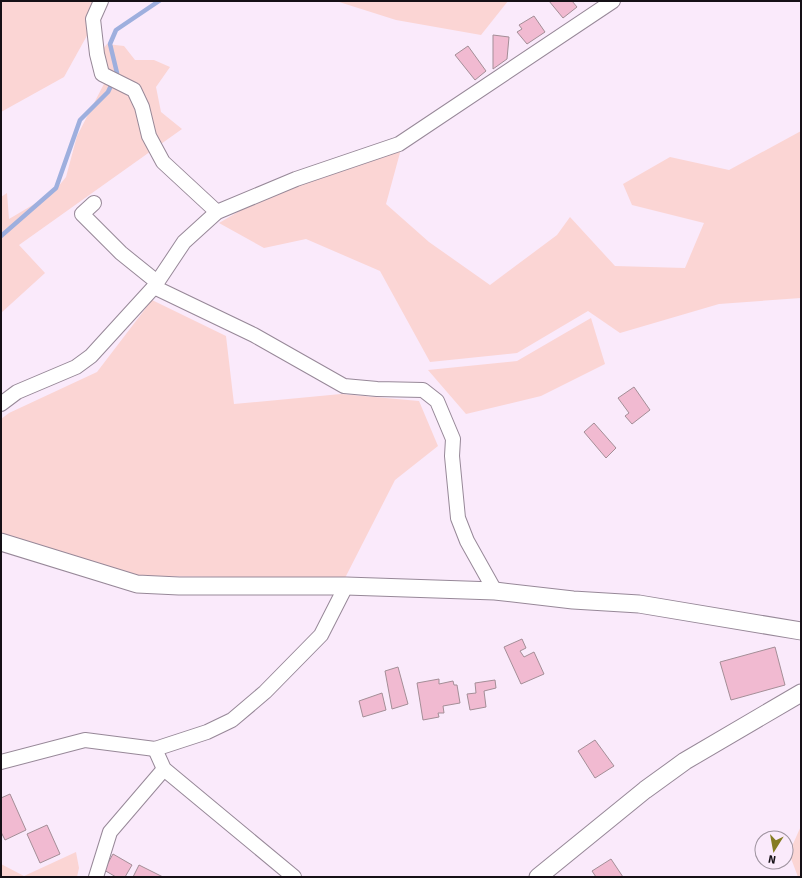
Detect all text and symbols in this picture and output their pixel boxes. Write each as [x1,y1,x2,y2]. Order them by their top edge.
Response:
north arrow [754,830,794,870]
text: N [767,852,777,866]

